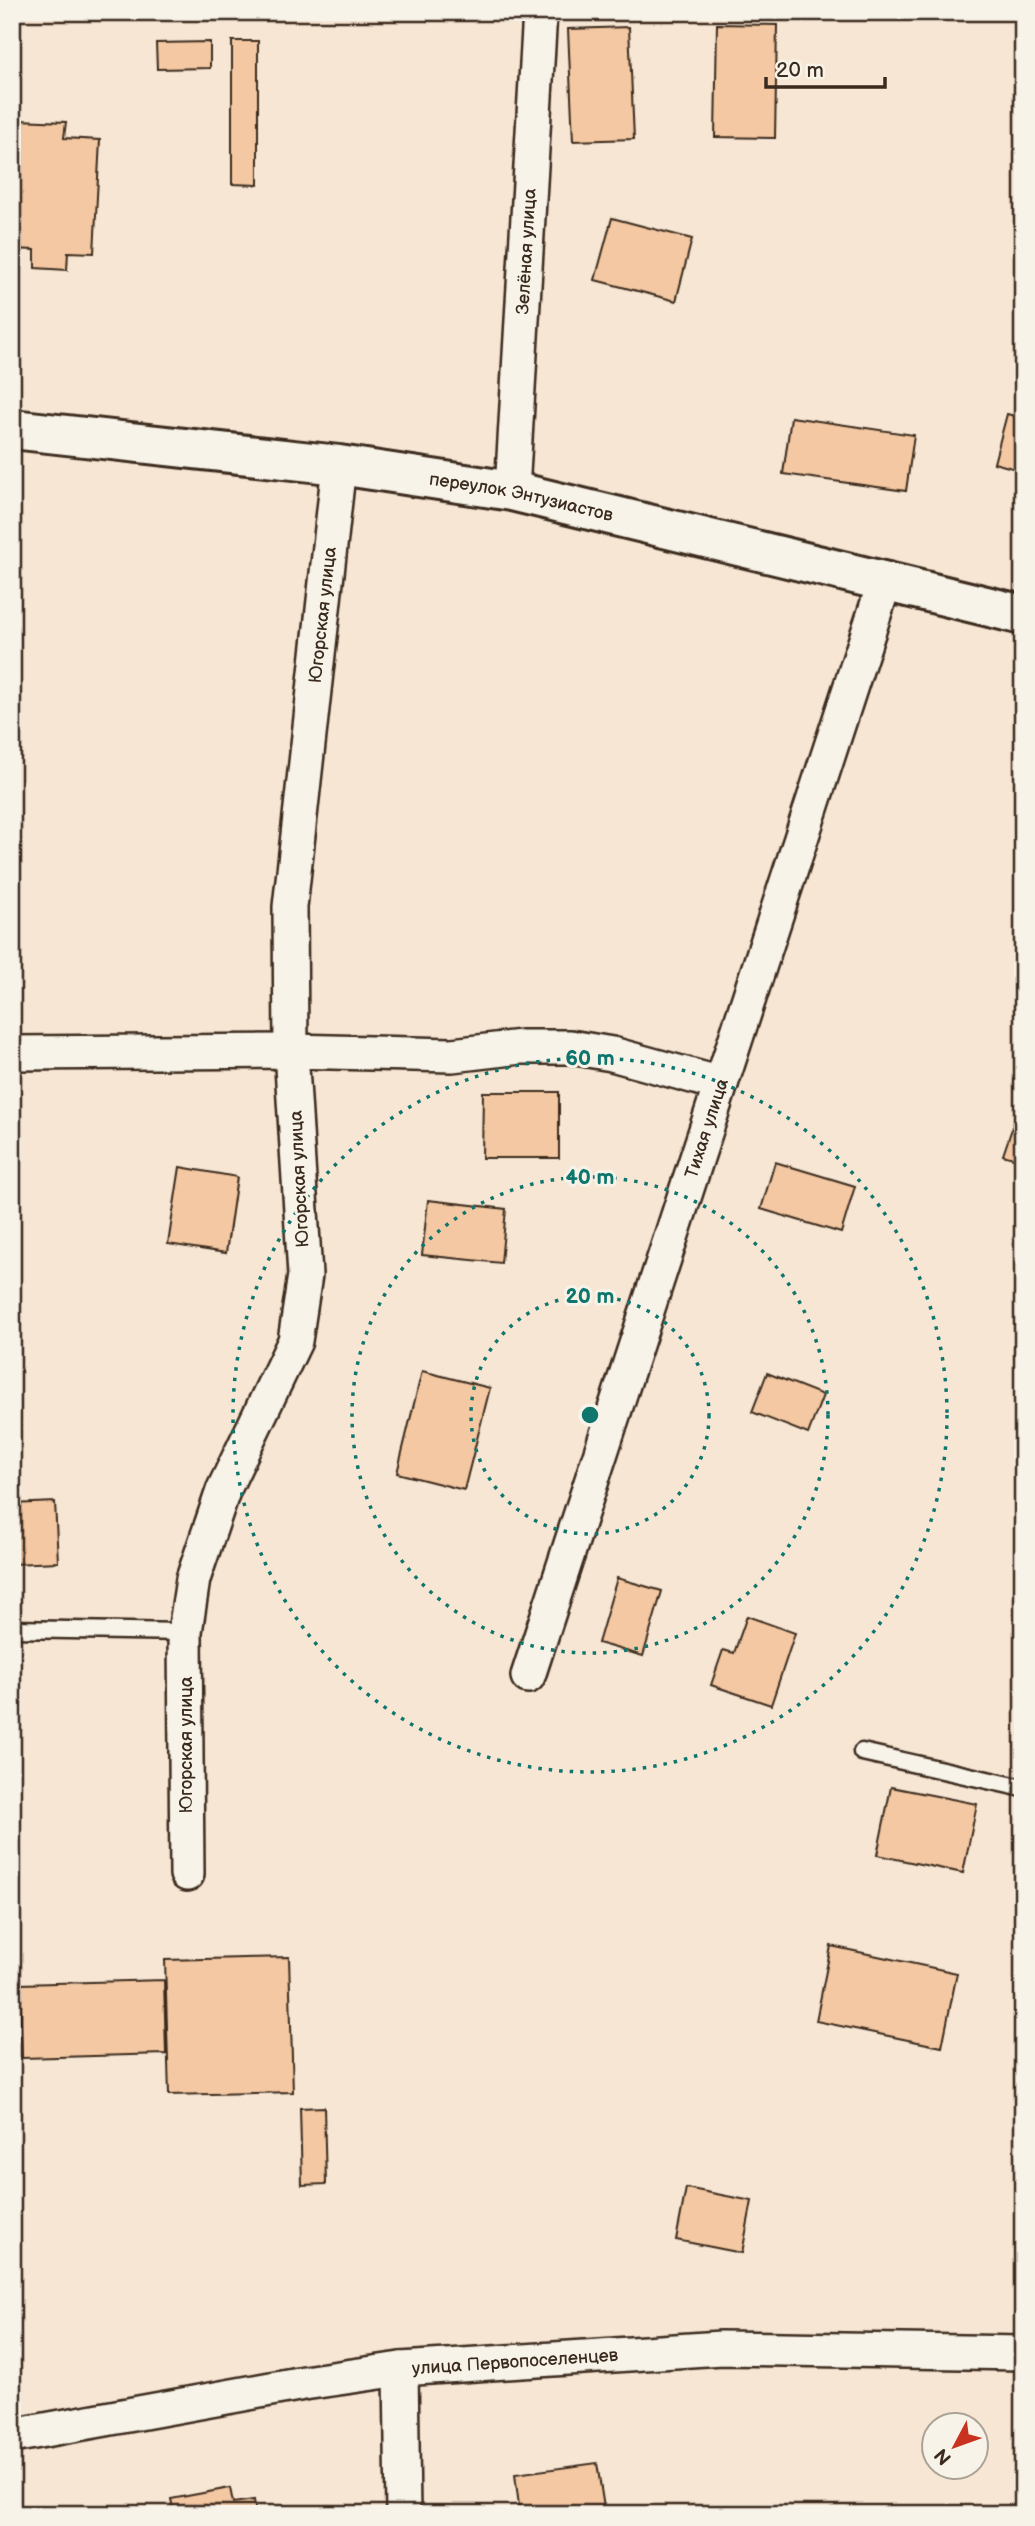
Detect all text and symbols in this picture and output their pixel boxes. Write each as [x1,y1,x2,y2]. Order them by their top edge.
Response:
scale bar [766,46,884,90]
text: 20 m [776,58,824,83]
street label: Зелёная улица [512,187,541,315]
street label: переулок Энтузиастов [428,469,616,526]
street label: Югорская улица [305,545,341,684]
text: 60 m [565,1046,615,1071]
street label: Тихая улица [681,1076,733,1181]
street label: Югорская улица [285,1110,314,1248]
text: 40 m [565,1165,615,1190]
text: 20 m [566,1284,614,1309]
centre of rings [578,1403,602,1427]
street label: Югорская улица [176,1676,197,1814]
street label: улица Первопоселенцев [411,2345,619,2379]
north arrow [920,2410,990,2480]
text: N [930,2443,957,2469]

